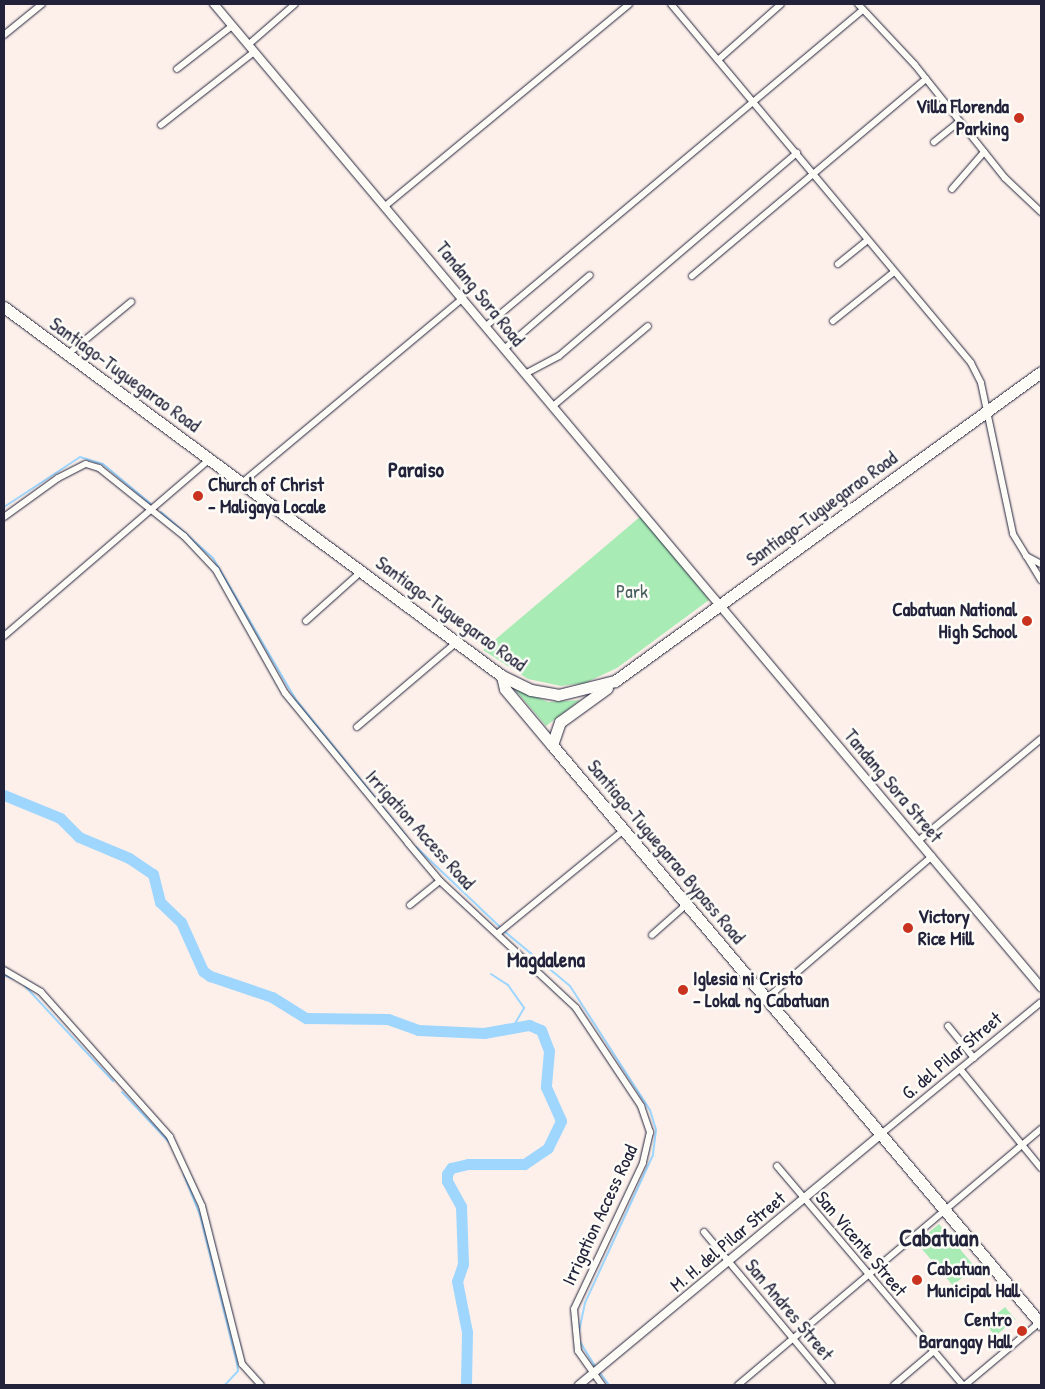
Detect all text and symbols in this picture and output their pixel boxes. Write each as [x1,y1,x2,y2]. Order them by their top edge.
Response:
place label: Villa Florenda Parking [916,96,1009,140]
marker: Villa Florenda Parking [1013,112,1025,124]
street label: Tandang Sora Road [431,237,529,351]
street label: Santiago-Tuguegarao Road [45,313,205,437]
street label: Santiago-Tuguegarao Road [742,447,902,571]
district label: Paraiso [388,457,444,483]
place label: Church of Christ - Maligaya Locale [208,474,326,518]
marker: Church of Christ - Maligaya Locale [192,490,204,502]
street label: Santiago-Tuguegarao Road [371,552,531,676]
park label: Park [616,581,648,603]
place label: Cabatuan National High School [892,599,1017,643]
marker: Cabatuan National High School [1021,615,1033,627]
street label: Tandang Sora Street [839,725,947,847]
street label: Santiago-Tuguegarao Bypass Road [582,755,750,949]
street label: Irrigation Access Road [361,766,479,894]
place label: Victory Rice Mill [918,906,974,950]
marker: Victory Rice Mill [902,922,914,934]
district label: Magdalena [507,947,585,973]
place label: Iglesia ni Cristo - Lokal ng Cabatuan [693,968,829,1012]
marker: Iglesia ni Cristo - Lokal ng Cabatuan [677,984,689,996]
street label: G. del Pilar Street [897,1007,1007,1105]
street label: Irrigation Access Road [557,1141,643,1289]
street label: M. H. del Pilar Street [666,1187,790,1297]
street label: San Vicente Street [810,1187,912,1301]
district label: Cabatuan [899,1224,979,1252]
street label: San Andres Street [740,1255,838,1365]
place label: Cabatuan Municipal Hall [927,1258,1020,1302]
marker: Cabatuan Municipal Hall [911,1274,923,1286]
place label: Centro Barangay Hall [919,1309,1012,1353]
marker: Centro Barangay Hall [1016,1325,1028,1337]

